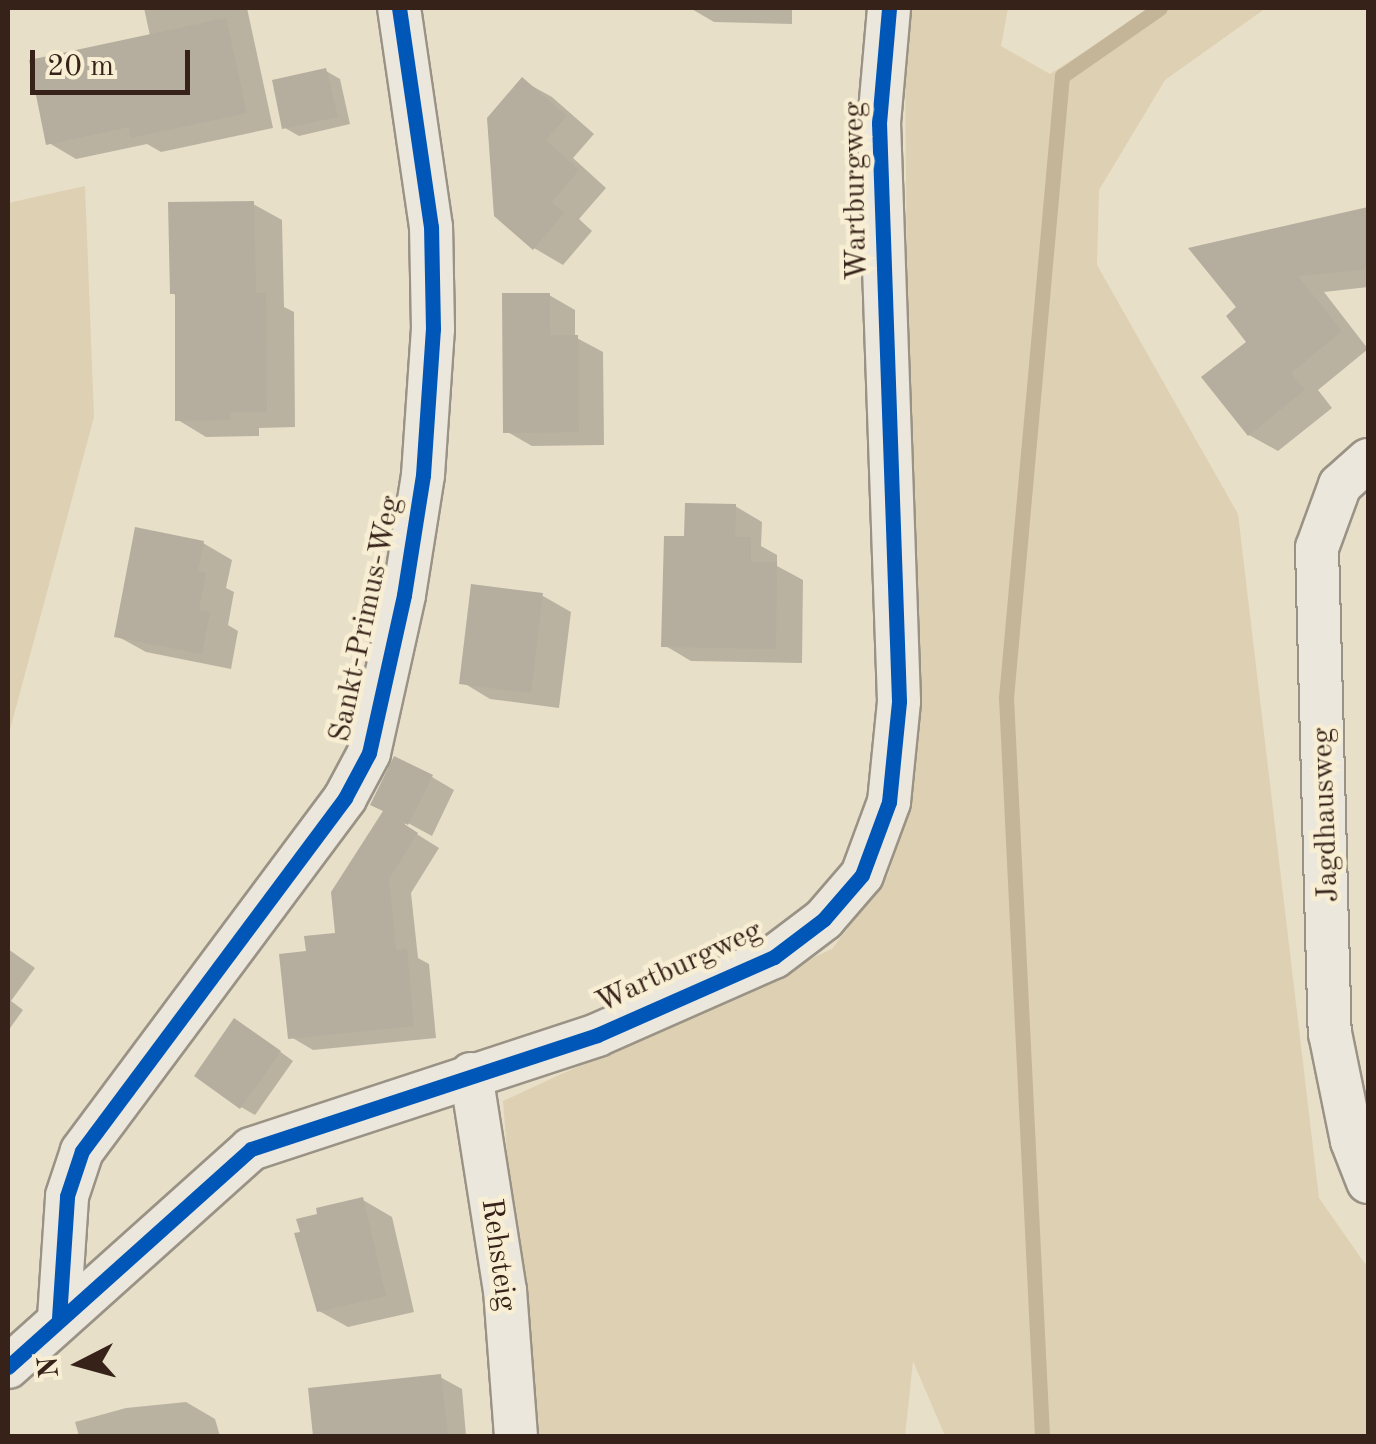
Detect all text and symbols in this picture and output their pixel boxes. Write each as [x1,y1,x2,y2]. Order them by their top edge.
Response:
scale bar [35,30,195,92]
text: 20 m [47,52,114,82]
street label: Wartburgweg [836,101,876,281]
street label: Sankt-Primus-Weg [322,493,410,745]
street label: Jagdhausweg [1305,727,1347,903]
street label: Wartburgweg [590,913,768,1021]
street label: Rehsteig [472,1196,524,1314]
north arrow [30,1314,130,1414]
text: N [35,1355,65,1379]

